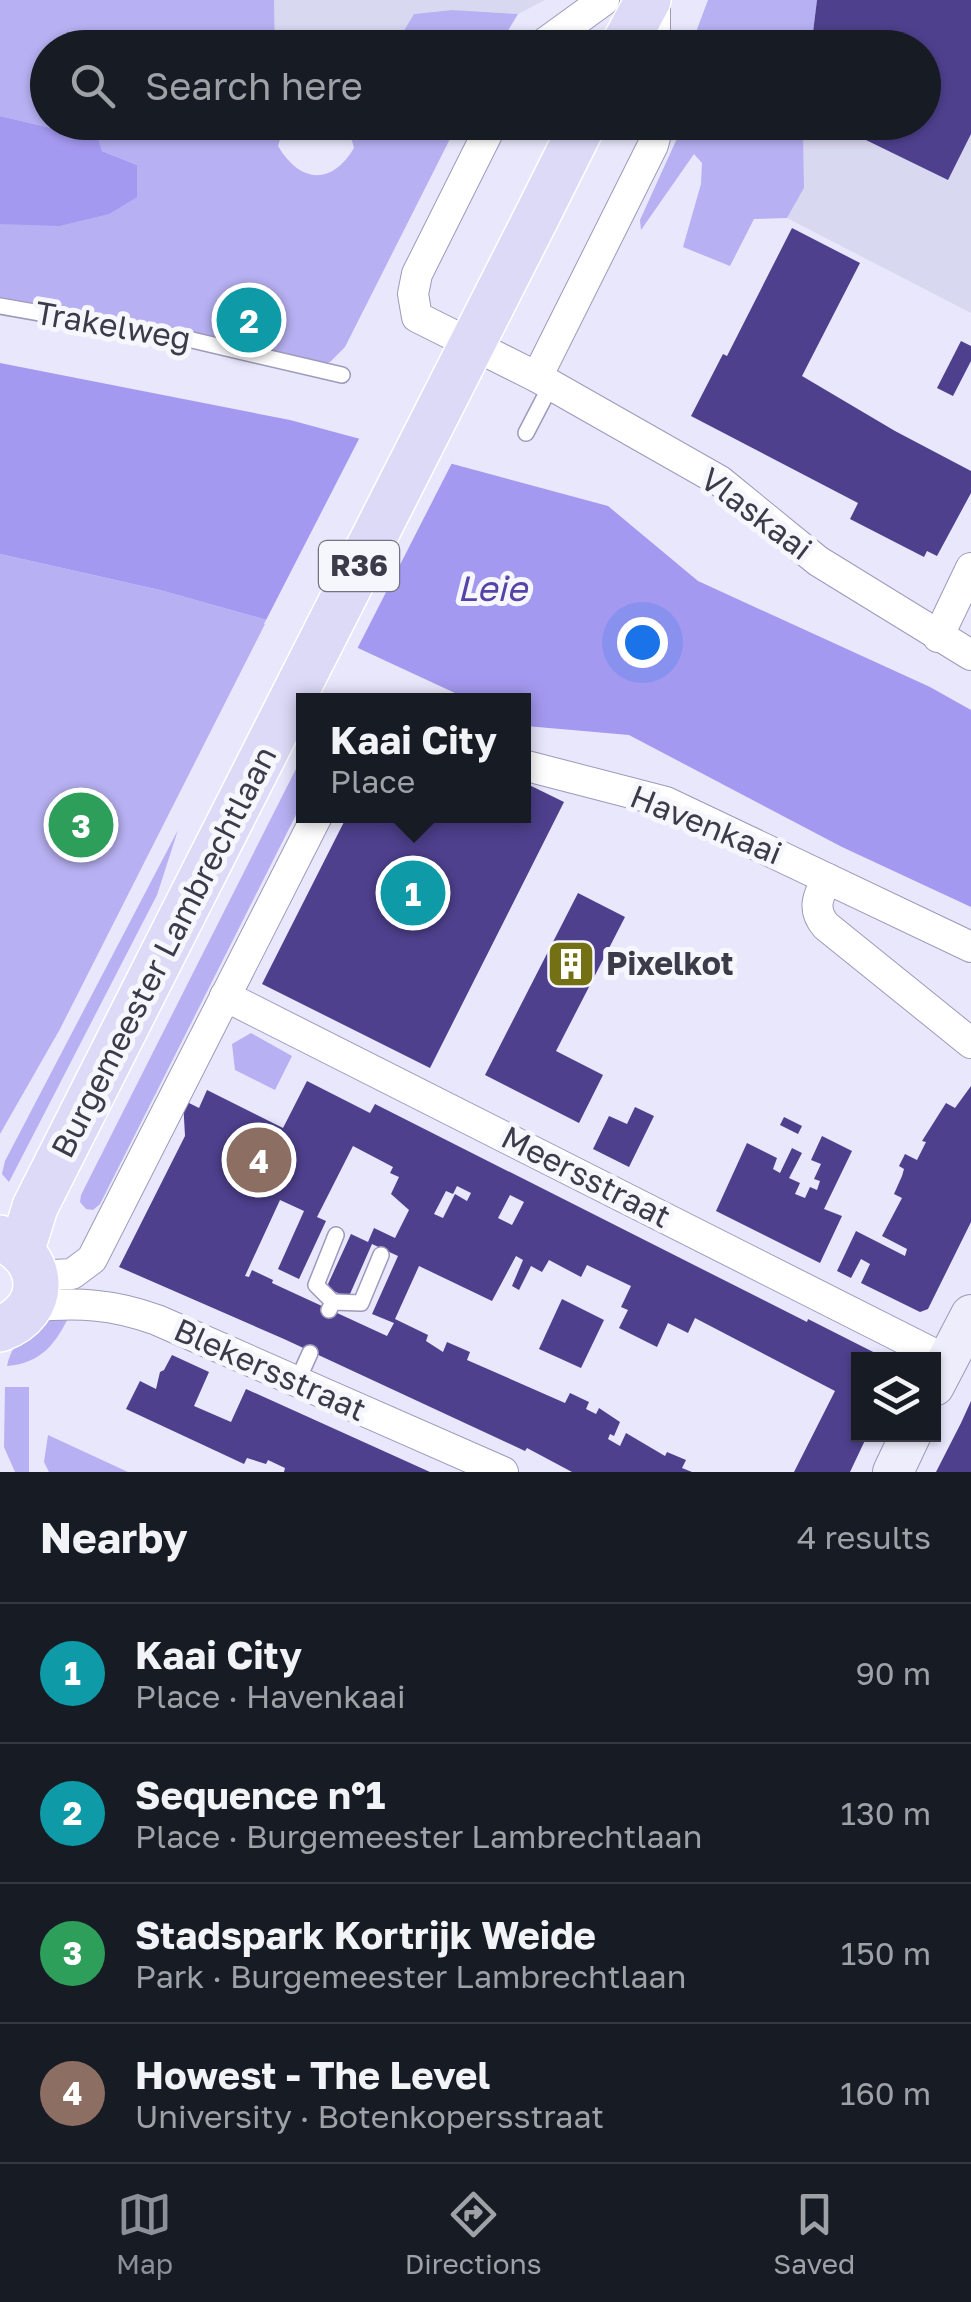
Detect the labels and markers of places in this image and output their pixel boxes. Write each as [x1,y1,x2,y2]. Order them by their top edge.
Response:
pin: 2 [216,282,282,358]
pin: 3 [48,788,114,862]
pin: 1 [380,856,446,930]
building icon: Pixelkot [545,938,597,990]
place label: Pixelkot [606,944,734,982]
pin: 4 [226,1122,292,1198]

